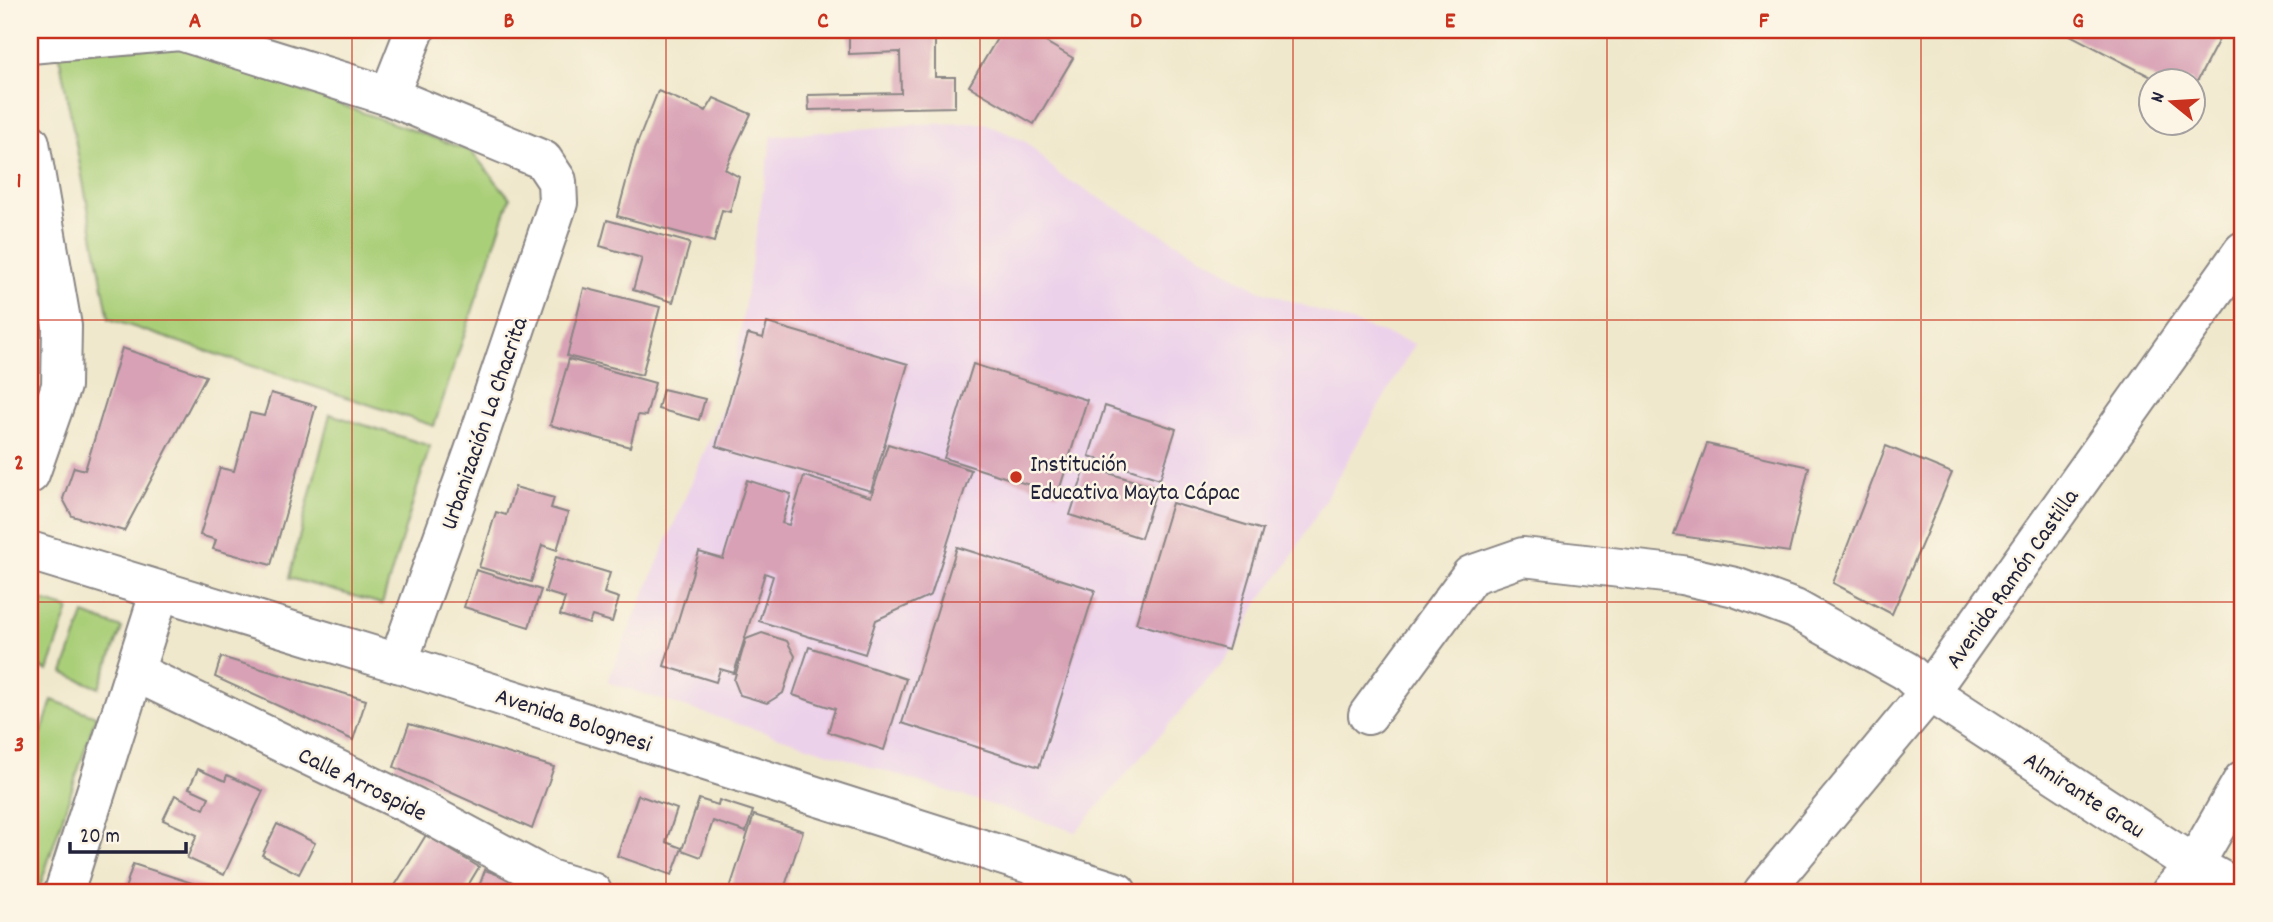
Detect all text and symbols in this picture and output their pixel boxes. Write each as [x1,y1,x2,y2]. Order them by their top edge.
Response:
text: A [189,6,201,39]
text: B [504,6,515,39]
text: C [817,6,829,39]
text: D [1130,6,1142,39]
text: E [1445,6,1456,39]
text: F [1759,6,1770,39]
text: G [2072,6,2084,39]
north arrow [2136,66,2206,136]
text: N [2145,89,2173,106]
text: 1 [16,166,22,199]
street label: Urbanización La Chacrita [433,312,538,535]
text: 2 [14,448,24,481]
place label: Institución Educativa Mayta Cápac [1030,449,1240,511]
marker: Institución Educativa Mayta Cápac [1008,469,1024,485]
street label: Avenida Ramón Castilla [1938,482,2089,677]
street label: Avenida Bolognesi [491,681,655,763]
text: 3 [14,730,24,763]
street label: Calle Arrospide [292,740,432,832]
street label: Almirante Grau [2016,745,2151,848]
scale bar [70,810,186,854]
text: 20 m [80,823,120,853]

